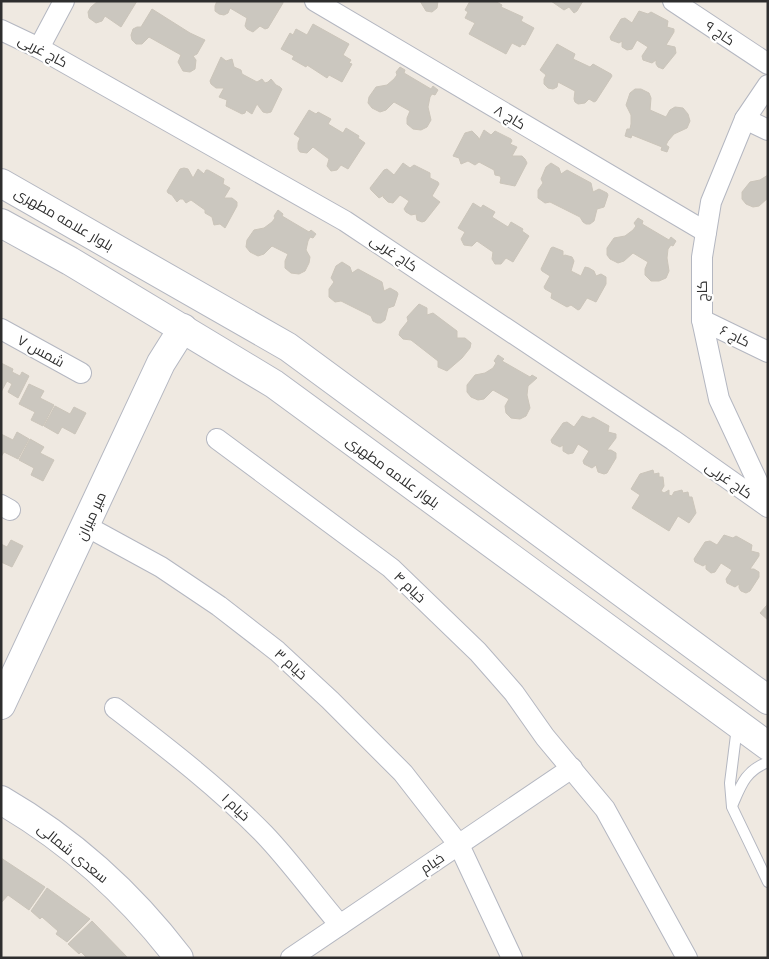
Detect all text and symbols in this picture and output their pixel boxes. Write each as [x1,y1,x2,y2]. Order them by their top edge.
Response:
street label: کاج ۹ [701,16,739,50]
street label: کاج غربی [15,30,71,72]
street label: کاج ۸ [490,100,530,134]
street label: بلوار علامه مطهری [11,183,117,255]
street label: کاج غربی [366,230,422,276]
street label: کاج [692,280,712,302]
street label: کاج ۶ [716,320,754,352]
street label: شمس ۷ [14,330,68,372]
street label: بلوار علامه مطهری [342,431,444,513]
street label: کاج غربی [701,457,757,503]
street label: میر میران [71,488,111,544]
street label: خیام ۴ [389,567,431,607]
street label: خیام ۳ [270,644,312,684]
street label: خیام ۱ [217,788,255,826]
street label: سعدی شمالی [33,818,113,888]
street label: خیام [416,848,448,878]

